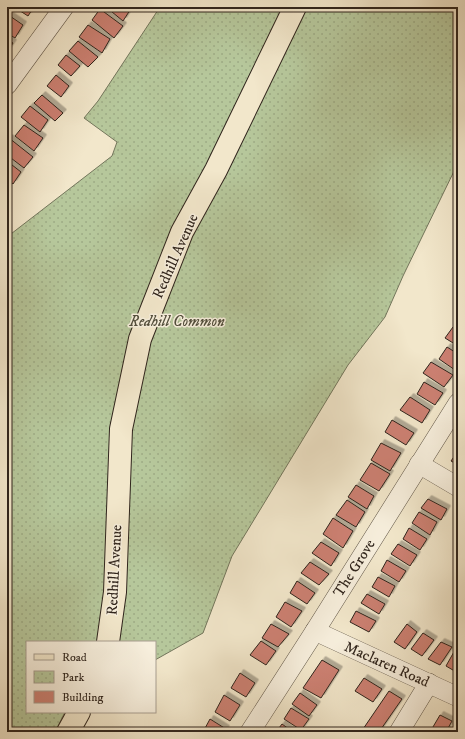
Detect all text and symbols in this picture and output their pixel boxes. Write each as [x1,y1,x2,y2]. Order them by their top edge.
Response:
street label: Redhill Avenue [148,211,203,302]
park label: Redhill Common [128,312,225,331]
street label: Redhill Avenue [103,524,126,616]
street label: The Grove [329,536,380,601]
street label: Maclaren Road [341,637,433,692]
legend [26,641,156,713]
text: Road [62,650,87,665]
text: Park [62,670,84,685]
text: Building [62,690,103,705]

